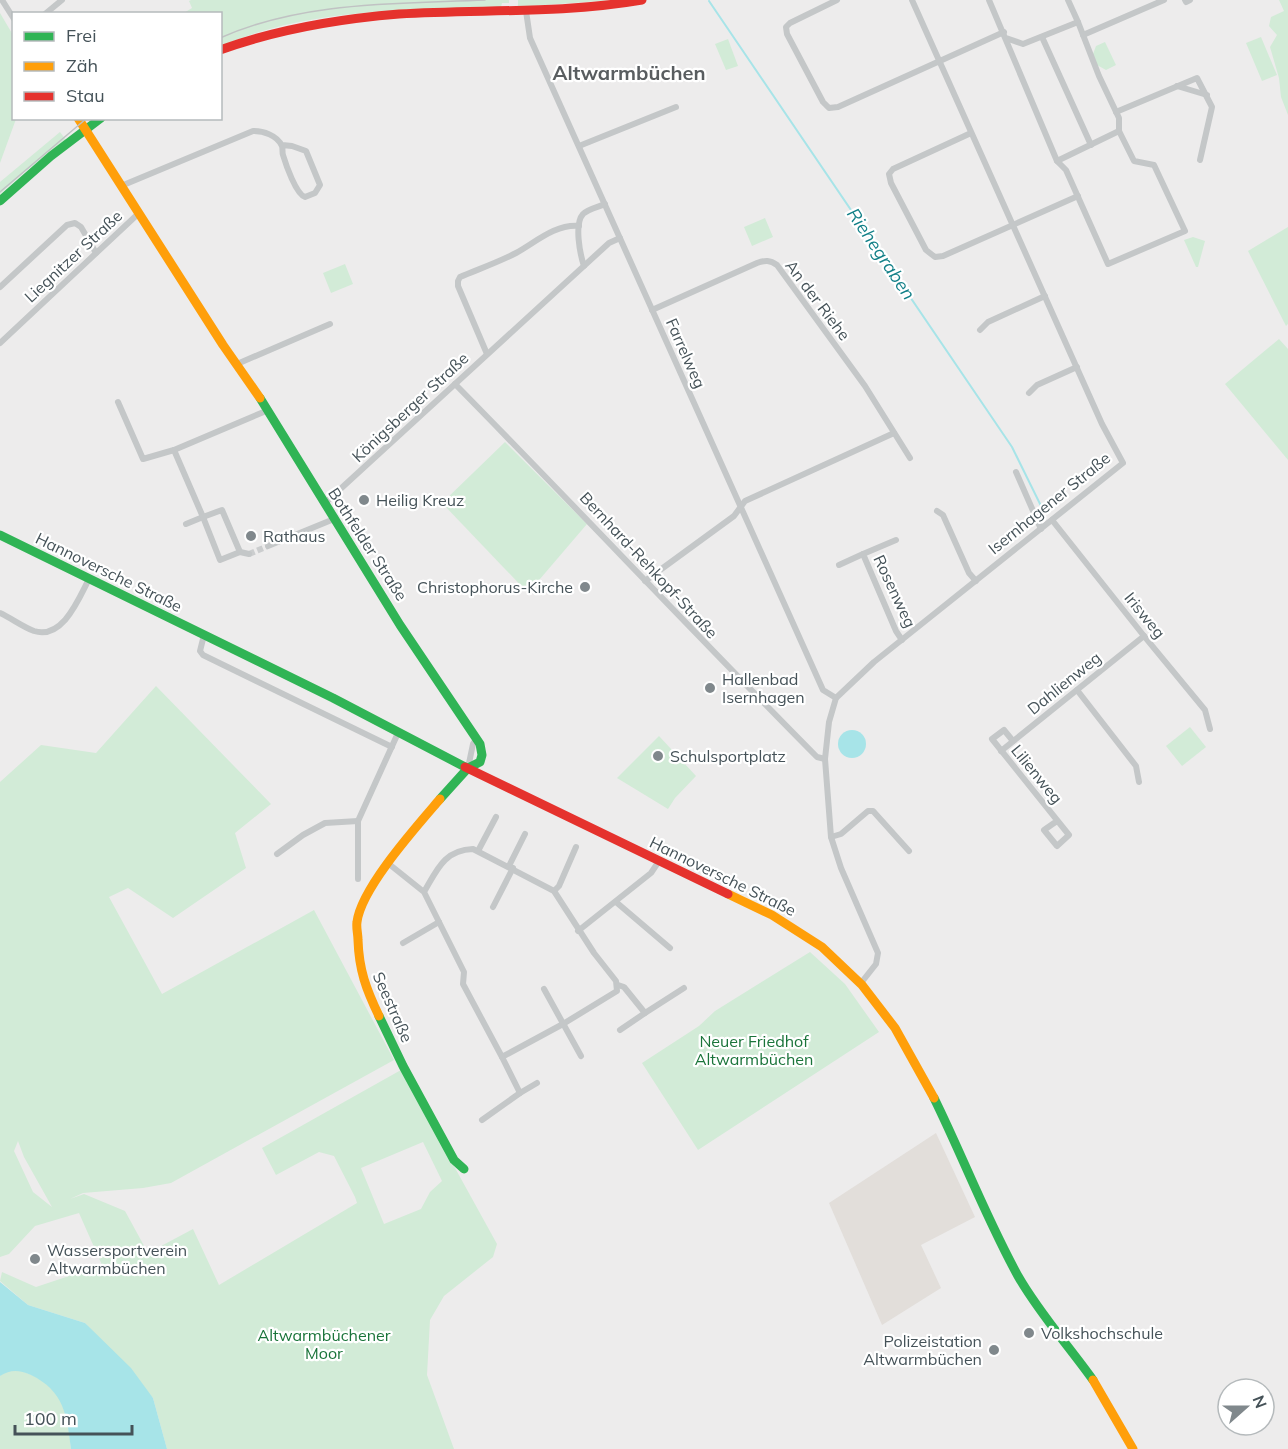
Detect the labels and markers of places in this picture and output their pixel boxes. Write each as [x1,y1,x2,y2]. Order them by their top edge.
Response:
place label: Heilig Kreuz [376,490,464,510]
marker: Heilig Kreuz [357,493,371,507]
place label: Rathaus [263,526,325,546]
marker: Rathaus [244,529,258,543]
place label: Christophorus-Kirche [417,577,573,597]
marker: Christophorus-Kirche [578,580,592,594]
place label: Hallenbad Isernhagen [722,669,805,707]
marker: Hallenbad Isernhagen [703,681,717,695]
place label: Schulsportplatz [670,746,786,766]
marker: Schulsportplatz [651,749,665,763]
place label: Wassersportverein Altwarmbüchen [47,1240,187,1278]
marker: Wassersportverein Altwarmbüchen [28,1252,42,1266]
place label: Volkshochschule [1041,1323,1163,1343]
marker: Volkshochschule [1022,1326,1036,1340]
place label: Polizeistation Altwarmbüchen [863,1331,982,1369]
marker: Polizeistation Altwarmbüchen [987,1343,1001,1357]

